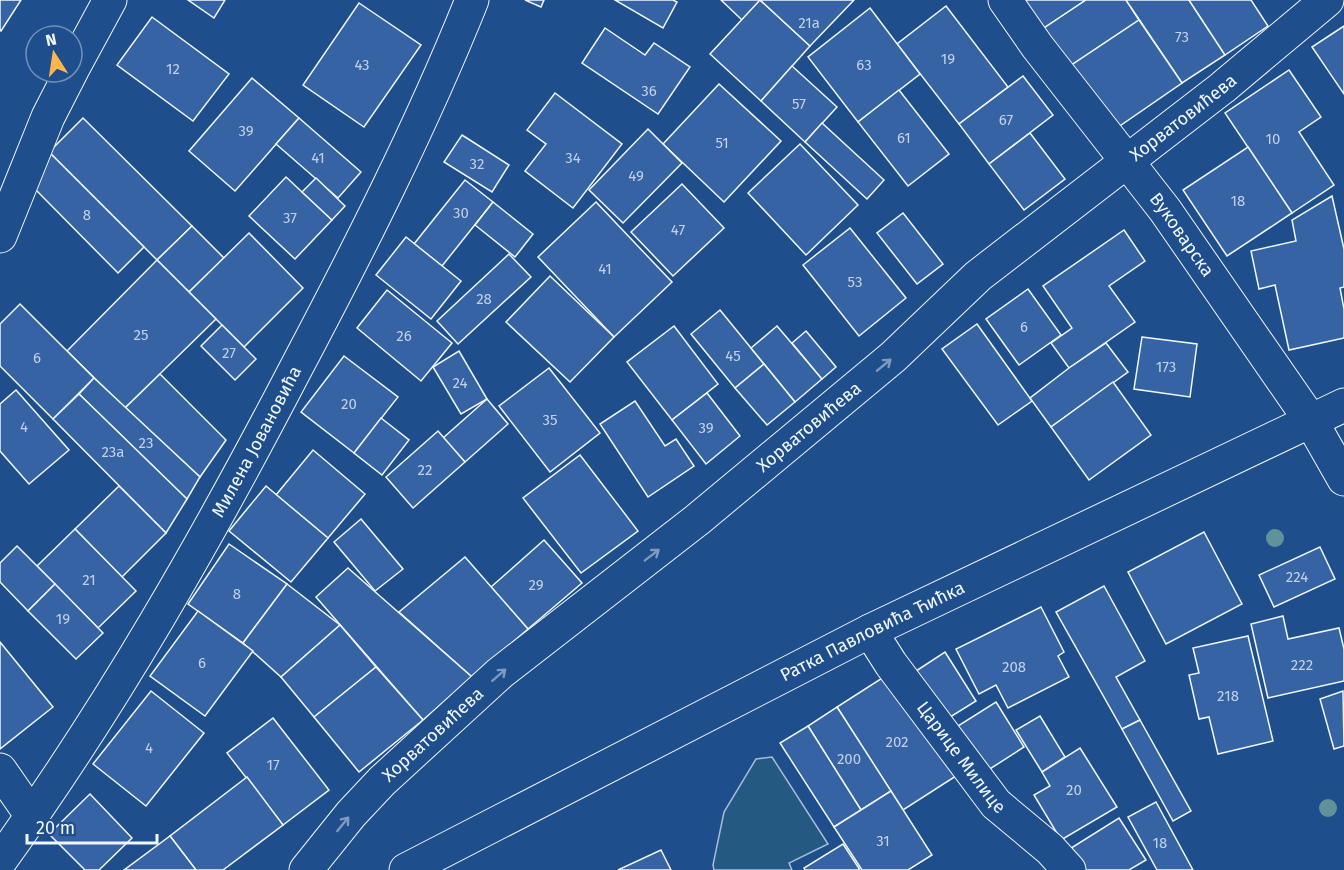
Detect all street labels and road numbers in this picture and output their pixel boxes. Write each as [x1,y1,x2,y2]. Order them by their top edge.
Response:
street label: Хорватовићева [1125,69,1241,166]
street label: Вуковарска [1145,188,1219,281]
street label: Милена Јовановића [207,362,306,521]
street label: Хорватовићева [752,377,866,477]
street label: Ратка Павловића Ћићка [777,577,968,686]
street label: Хорватовићева [378,683,488,786]
street label: Царице Милице [912,697,1010,818]

